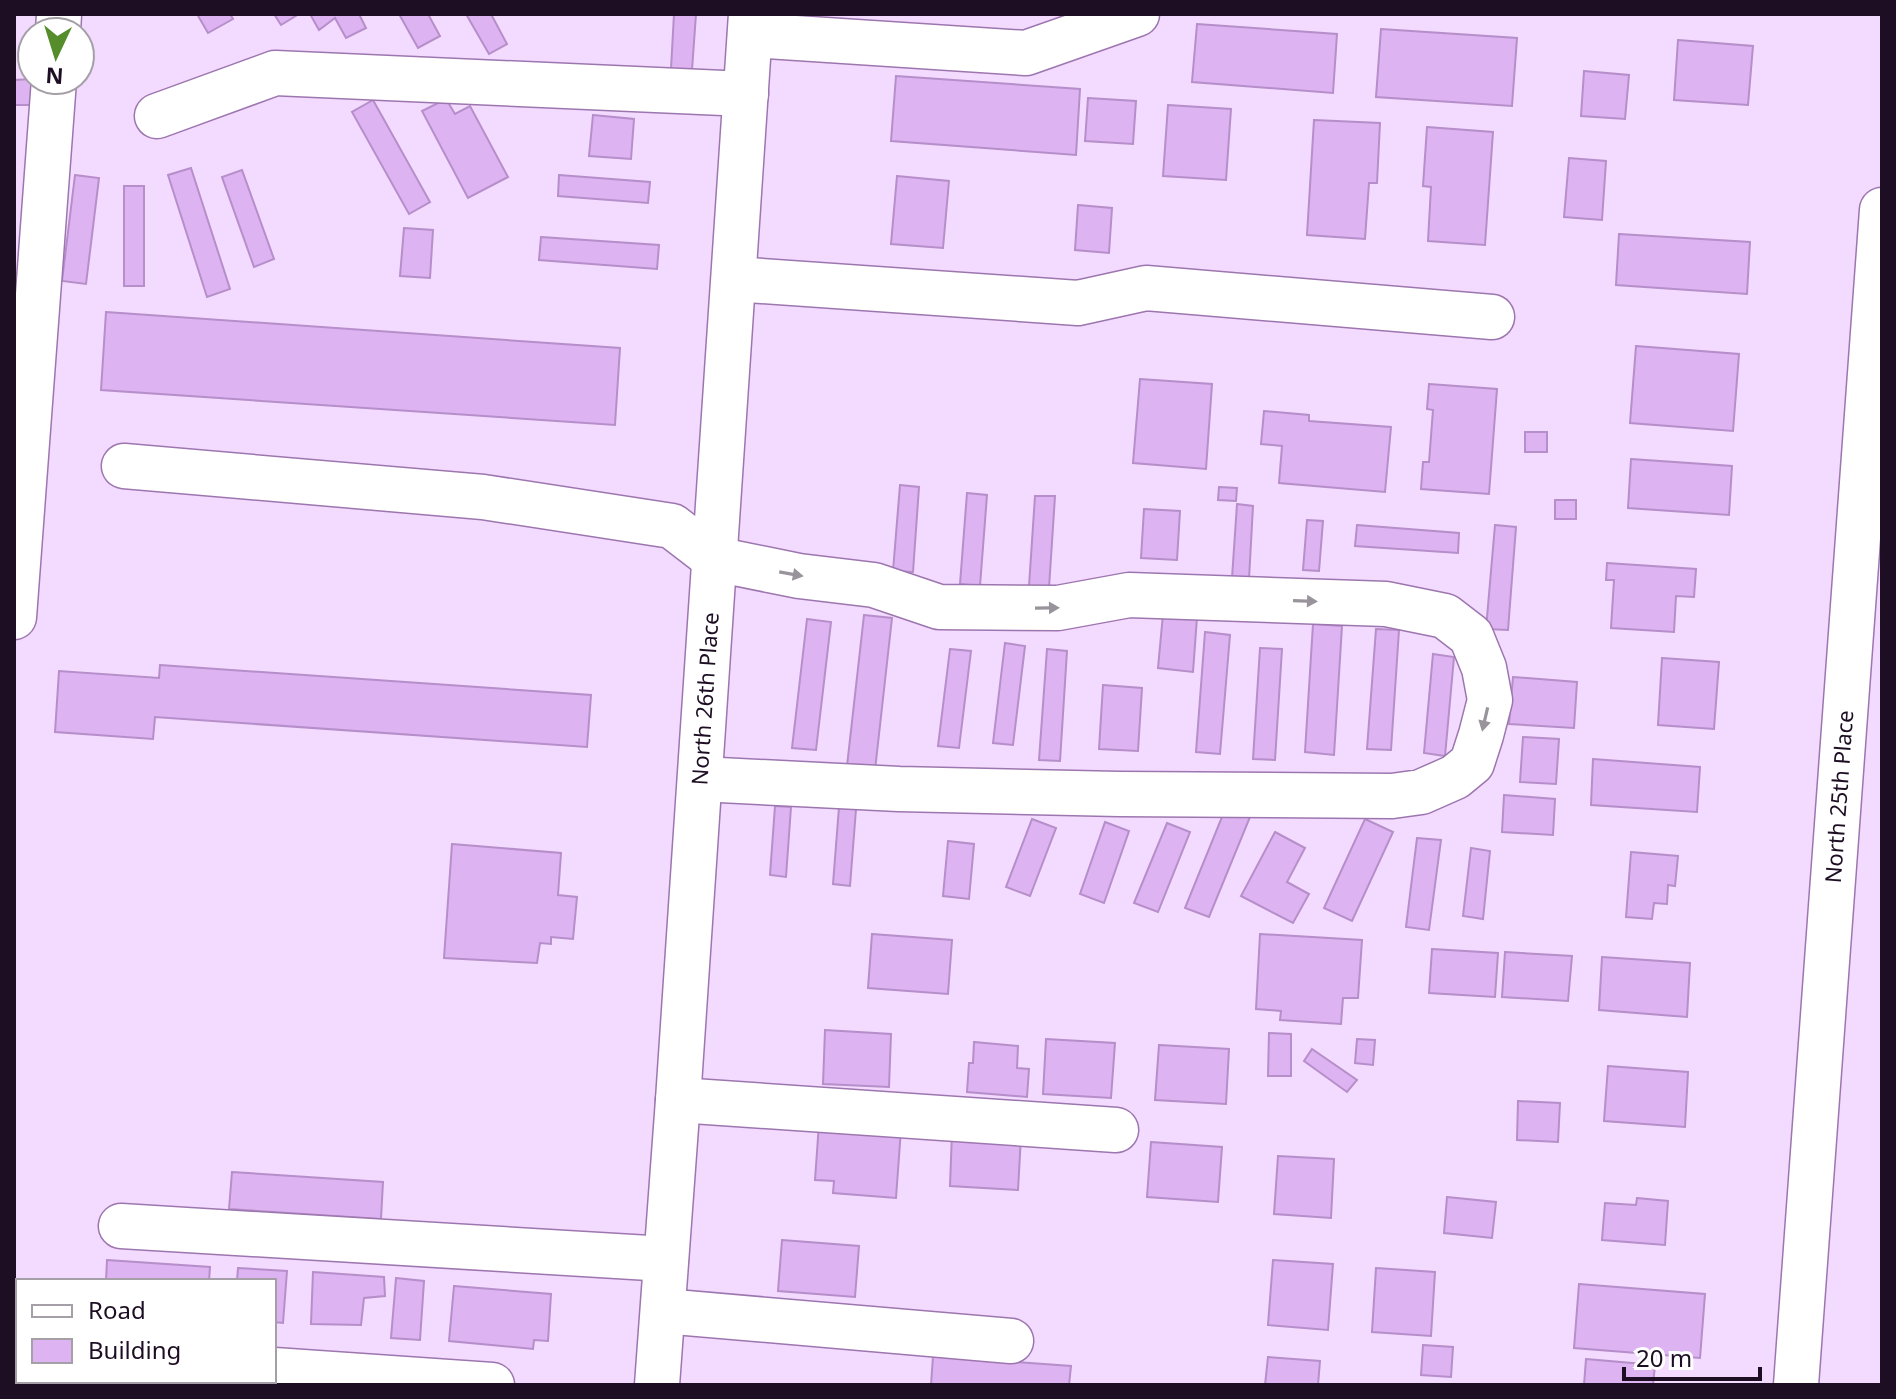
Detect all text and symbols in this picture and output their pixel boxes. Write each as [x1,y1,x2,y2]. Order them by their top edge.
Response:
north arrow [16,16,96,96]
text: N [45,61,65,93]
one-way arrow [779,568,804,580]
one-way arrow [1293,595,1318,608]
one-way arrow [1035,602,1060,614]
street label: North 26th Place [683,611,725,786]
one-way arrow [1478,707,1491,732]
street label: North 25th Place [1817,709,1859,884]
legend [16,1279,276,1383]
text: Road [88,1293,146,1326]
scale bar [1624,1331,1760,1381]
text: Building [88,1333,181,1366]
text: 20 m [1636,1341,1692,1374]

